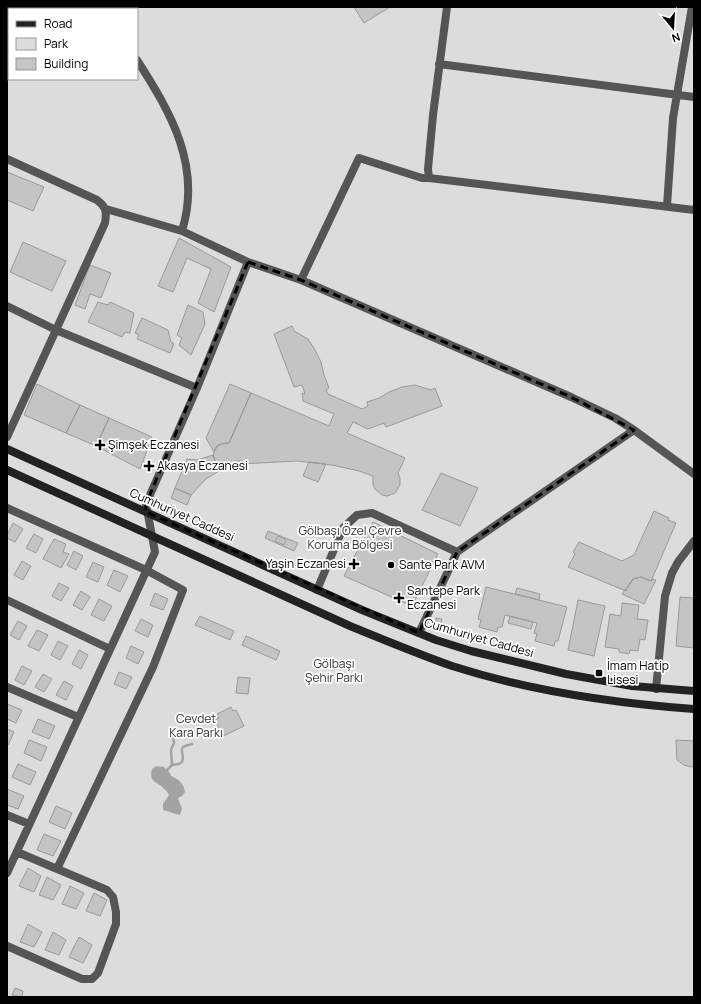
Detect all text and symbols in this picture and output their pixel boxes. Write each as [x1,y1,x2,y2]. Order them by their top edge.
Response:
legend [8,8,138,80]
north arrow [653,8,693,48]
text: Road [44,15,72,32]
text: N [670,30,682,46]
text: Park [44,35,69,52]
text: Building [44,55,88,72]
place label: Şimşek Eczanesi [108,436,199,453]
marker: Şimşek Eczanesi [95,440,105,450]
place label: Akasya Eczanesi [157,457,248,474]
marker: Akasya Eczanesi [144,461,154,471]
street label: Cumhuriyet Caddesi [127,484,237,545]
park label: Gölbaşı Özel Çevre Koruma Bölgesi [298,522,402,553]
place label: Yaşin Eczanesi [266,555,346,572]
place label: Sante Park AVM [399,556,485,573]
marker: Yaşin Eczanesi [349,559,359,569]
marker: Sante Park AVM [386,560,396,570]
place label: Santepe Park Eczanesi [407,582,481,613]
marker: Santepe Park Eczanesi [394,593,404,603]
street label: Cumhuriyet Caddesi [422,614,536,661]
park label: Gölbaşı Şehir Parkı [305,655,363,686]
place label: İmam Hatip Lisesi [607,657,669,688]
marker: İmam Hatip Lisesi [594,668,604,678]
park label: Cevdet Kara Parkı [169,710,223,741]

